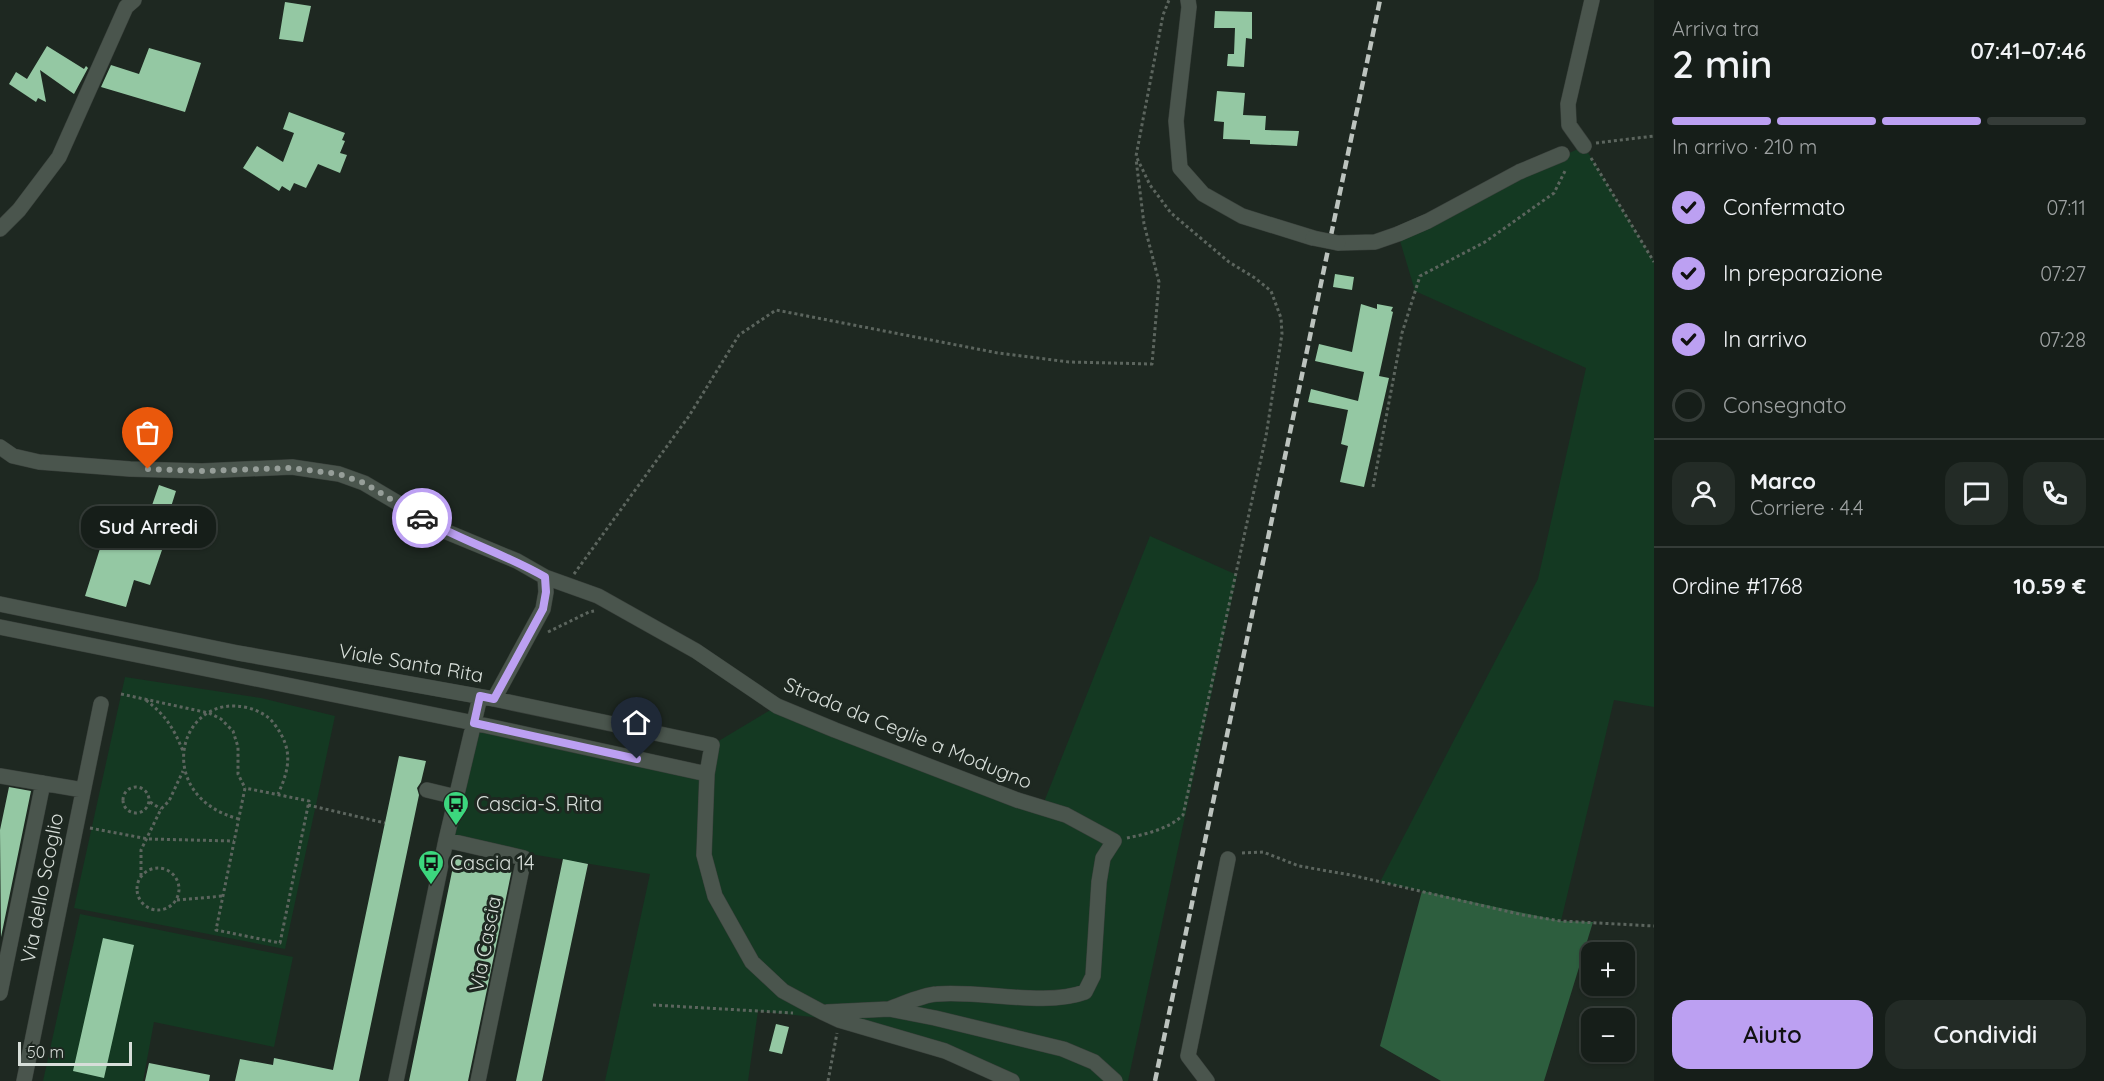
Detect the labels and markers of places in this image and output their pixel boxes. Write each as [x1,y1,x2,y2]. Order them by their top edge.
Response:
pin [122,407,173,469]
callout: Sud Arredi [80,505,216,547]
pin [611,697,662,759]
bus stop icon: Cascia-S. Rita [441,789,471,827]
place label: Cascia-S. Rita [476,791,602,816]
bus stop icon: Cascia 14 [416,848,446,886]
place label: Cascia 14 [450,850,534,875]

